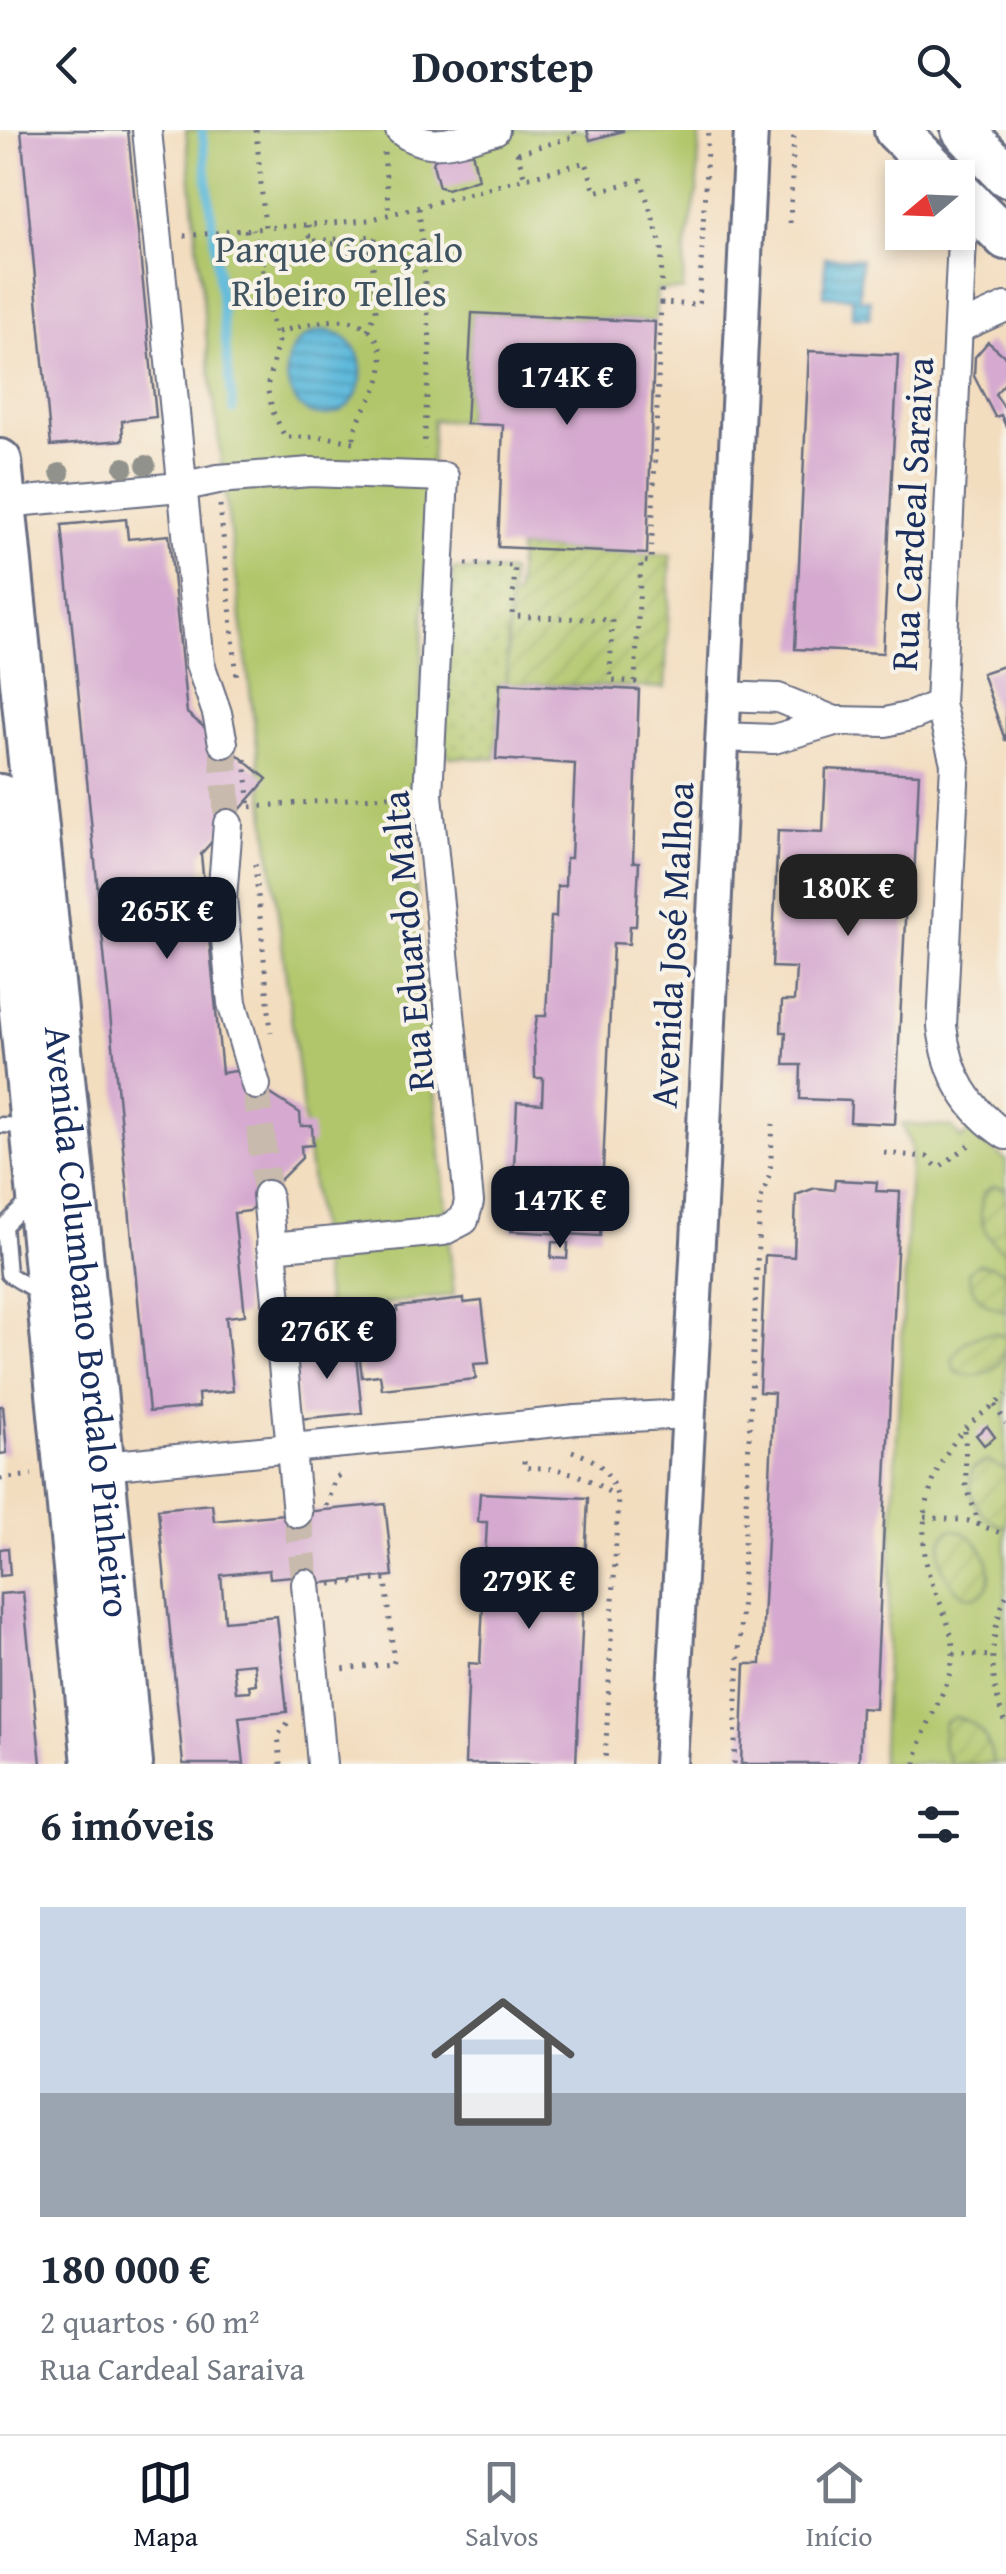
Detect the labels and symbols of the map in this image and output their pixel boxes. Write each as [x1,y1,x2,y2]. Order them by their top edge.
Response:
north arrow [885,160,975,250]
park label: Parque Gonçalo Ribeiro Telles [215,220,463,320]
pin: 174K € [486,343,648,428]
street label: Rua Cardeal Saraiva [875,355,947,672]
street label: Avenida José Malhoa [634,780,708,1110]
street label: Rua Eduardo Malta [366,789,448,1094]
pin: 180K € [767,854,929,939]
pin: 265K € [86,877,248,962]
street label: Avenida Columbano Bordalo Pinheiro [31,1023,146,1620]
pin: 147K € [479,1166,641,1251]
pin: 276K € [246,1297,408,1382]
pin: 279K € [448,1547,610,1632]

